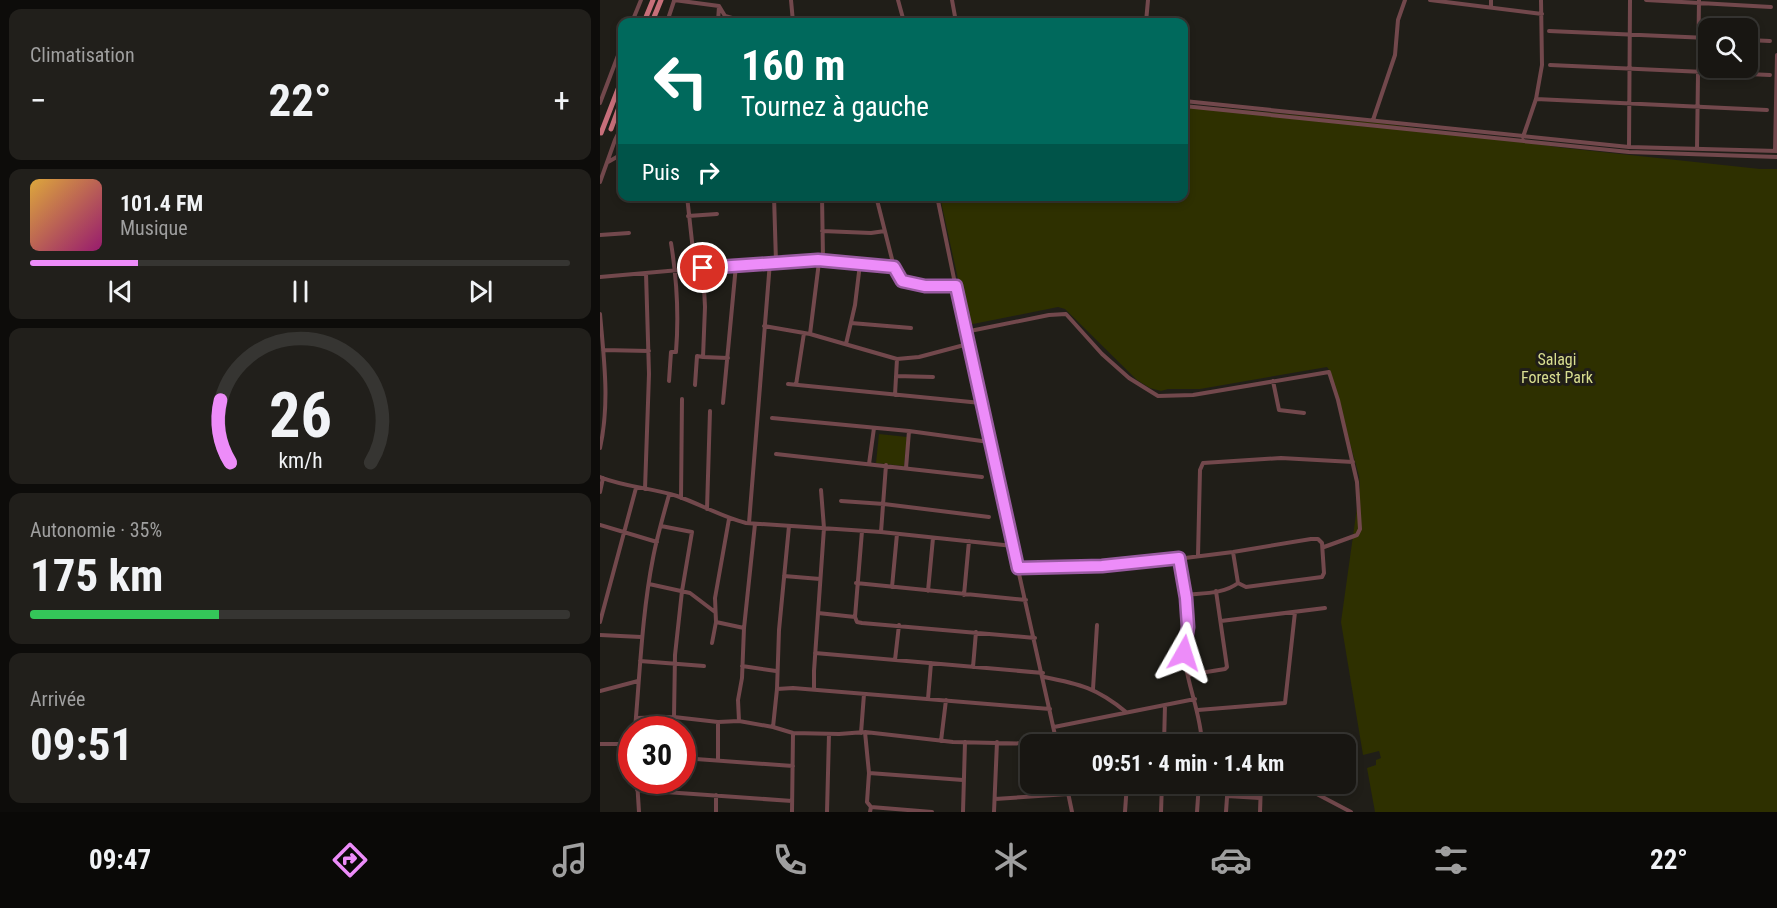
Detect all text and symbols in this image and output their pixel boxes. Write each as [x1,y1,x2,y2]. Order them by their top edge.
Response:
map controls [1698,18,1758,78]
button: search [1698,18,1758,78]
text: 160 m [741,41,846,90]
icon: left [642,42,720,120]
text: Climatisation [30,43,135,67]
text: 22° [269,74,332,127]
text: − [30,81,47,120]
text: + [554,81,570,120]
text: Tournez à gauche [741,91,929,123]
icon: right [692,156,725,189]
text: Puis [642,160,680,185]
text: 101.4 FM [120,191,203,216]
text: Musique [120,216,188,240]
pin [677,242,728,293]
icon: arrive [686,251,719,284]
icon: previous [104,275,137,308]
icon: pause [284,275,317,308]
icon: next [464,275,497,308]
park label: Salagi Forest Park [1521,350,1594,387]
text: 26 [268,379,332,452]
text: km/h [278,448,322,473]
text: Autonomie · 35% [30,518,162,542]
text: 175 km [30,549,163,602]
position arrow [1152,621,1216,685]
text: Arrivée [30,687,86,711]
speed limit sign: 30 [618,716,696,794]
text: 09:51 [30,718,133,771]
text: 09:51 · 4 min · 1.4 km [1092,751,1284,776]
icon: directions [329,839,371,881]
icon: music [549,839,591,881]
icon: phone [769,839,811,881]
icon: climate [990,839,1032,881]
icon: car [1210,839,1252,881]
icon: filters [1430,839,1472,881]
text: 09:47 [89,844,151,876]
text: 22° [1650,844,1688,876]

